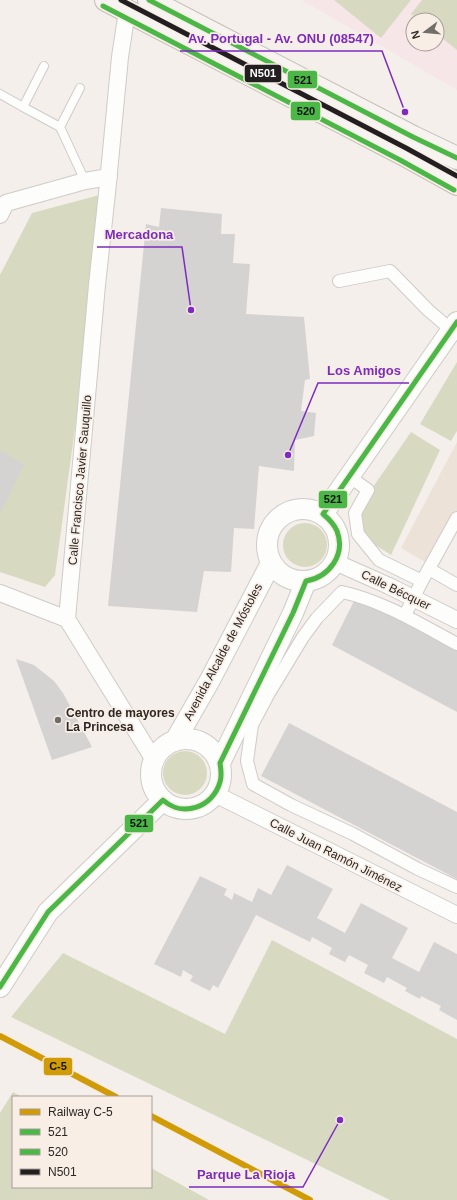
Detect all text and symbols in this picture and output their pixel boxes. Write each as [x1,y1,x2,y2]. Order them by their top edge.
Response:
north arrow [405,12,445,52]
callout: Av. Portugal - Av. ONU (08547) [180,26,382,51]
text: N [409,29,422,40]
text: Av. Portugal - Av. ONU (08547) [188,31,374,46]
line badge: N501 [244,64,282,83]
text: N501 [250,67,276,79]
line badge: 521 [287,70,318,89]
text: 521 [294,74,312,86]
line badge: 520 [290,101,321,121]
text: 520 [297,105,315,117]
callout: Mercadona [97,222,182,247]
text: Mercadona [105,227,174,242]
callout: Los Amigos [318,358,409,383]
text: Los Amigos [327,363,401,378]
street label: Calle Francisco Javier Sauquillo [66,394,94,566]
line badge: 521 [318,490,348,509]
text: 521 [324,493,342,505]
street label: Calle Bécquer [359,567,433,613]
street label: Avenida Alcalde de Móstoles [181,581,265,723]
place label: Centro de mayores La Princesa [66,706,175,734]
marker: Centro de mayores La Princesa [53,715,63,725]
line badge: 521 [124,814,154,833]
street label: Calle Juan Ramón Jiménez [267,815,405,895]
text: 521 [130,817,148,829]
line badge: C-5 [43,1057,73,1076]
text: C-5 [49,1060,67,1072]
legend [12,1096,152,1188]
text: Railway C-5 [48,1105,113,1119]
text: 521 [48,1125,68,1139]
text: 520 [48,1145,68,1159]
callout: Parque La Rioja [189,1162,303,1187]
text: N501 [48,1165,77,1179]
text: Parque La Rioja [197,1167,296,1182]

